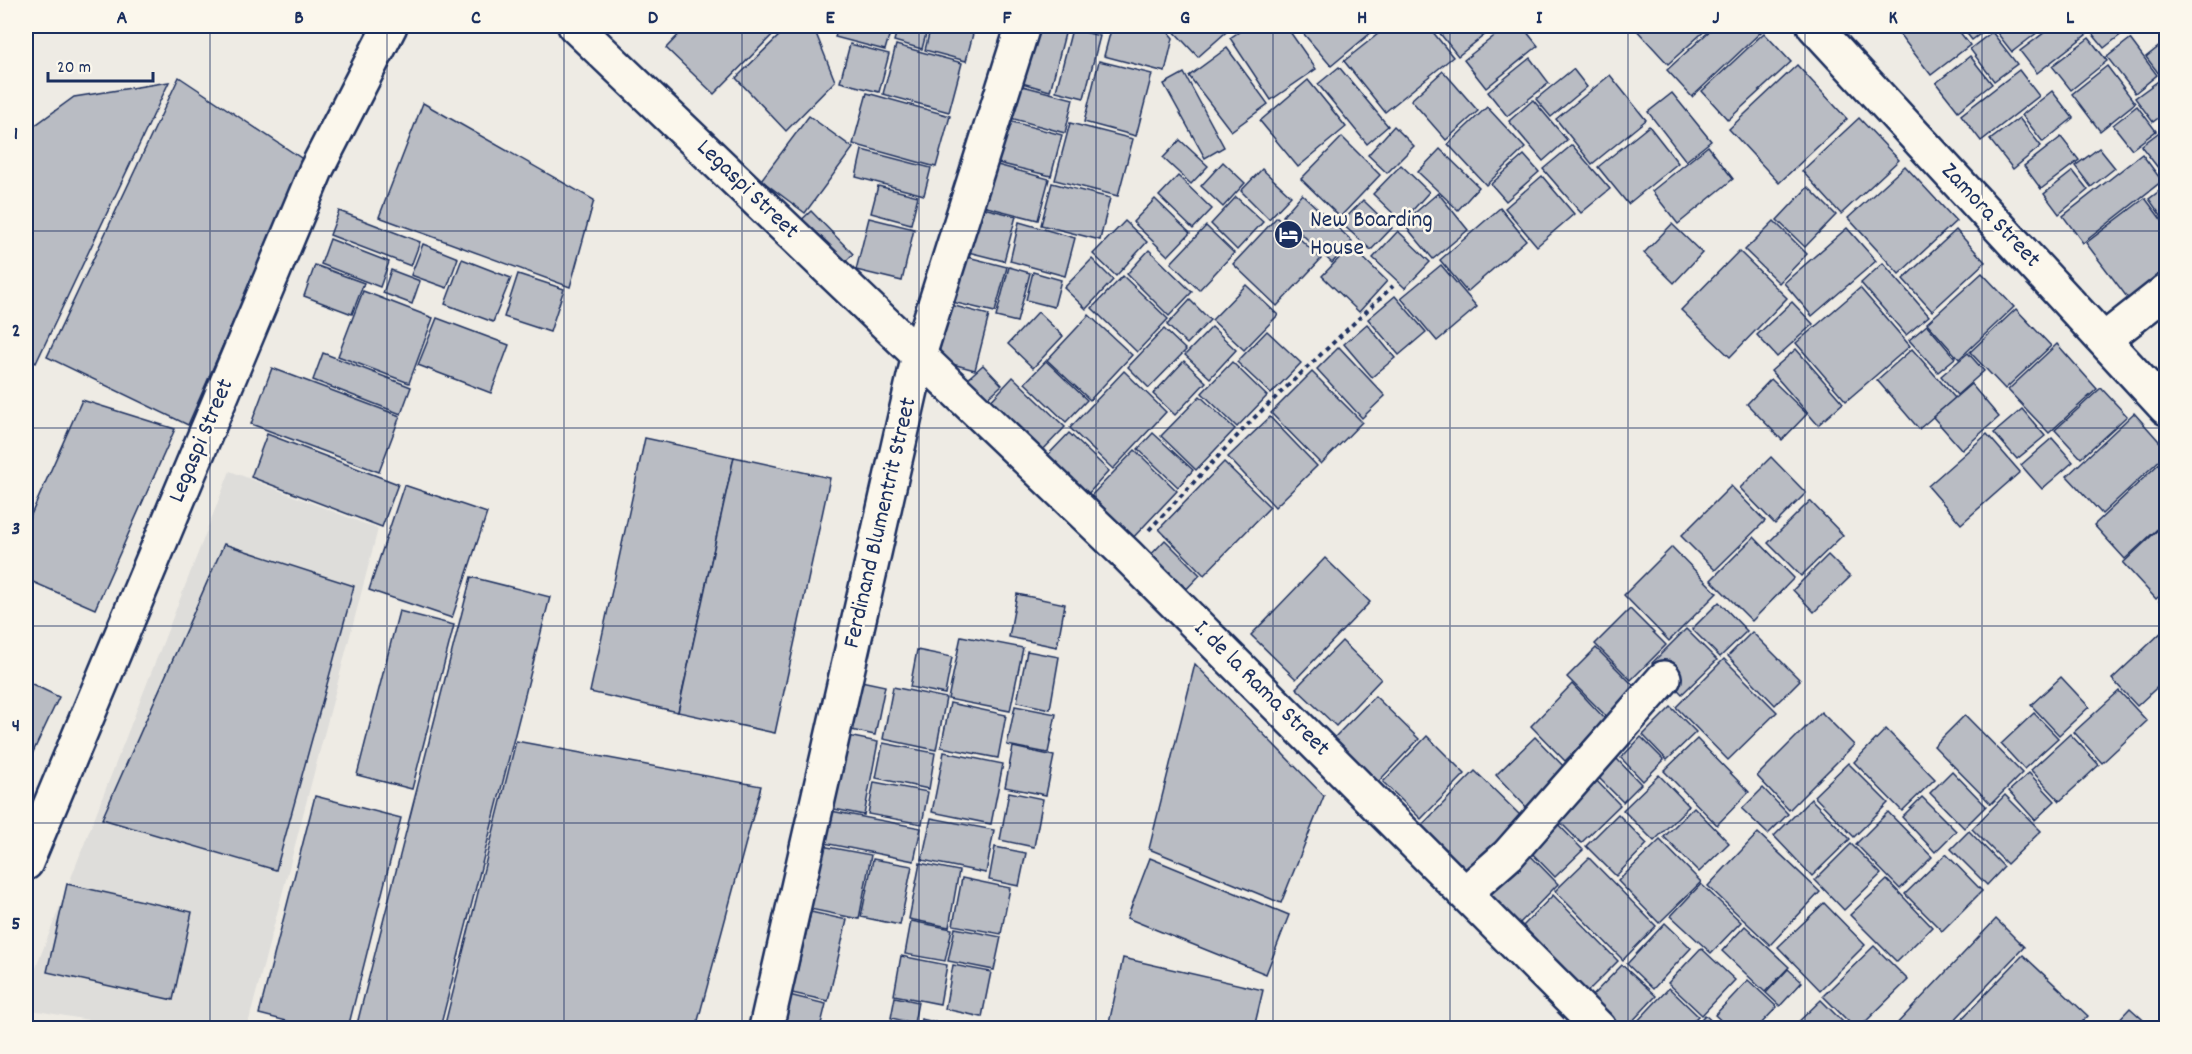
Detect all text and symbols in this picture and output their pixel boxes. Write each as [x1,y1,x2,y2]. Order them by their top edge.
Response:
text: A [117,5,128,33]
text: B [294,5,304,33]
text: C [471,5,481,33]
text: D [648,5,659,33]
text: E [825,5,835,33]
text: F [1003,5,1013,33]
text: G [1180,5,1190,33]
text: H [1357,5,1367,33]
text: I [1536,5,1543,33]
text: J [1712,5,1720,33]
text: K [1888,5,1898,33]
text: L [2066,5,2075,33]
scale bar [48,45,153,83]
text: 20 m [57,56,91,81]
text: 1 [14,121,18,149]
street label: Legaspi Street [688,132,806,248]
street label: Zamora Street [1932,156,2048,276]
place label: New Boarding House [1310,204,1433,266]
hotel icon: New Boarding House [1273,219,1305,251]
text: 2 [12,318,20,346]
street label: Legaspi Street [161,374,243,508]
street label: Ferdinand Blumentrit Street [836,394,926,652]
text: 3 [12,516,20,544]
street label: I. de la Rama Street [1185,613,1337,765]
text: 4 [12,713,20,741]
text: 5 [11,911,21,939]

